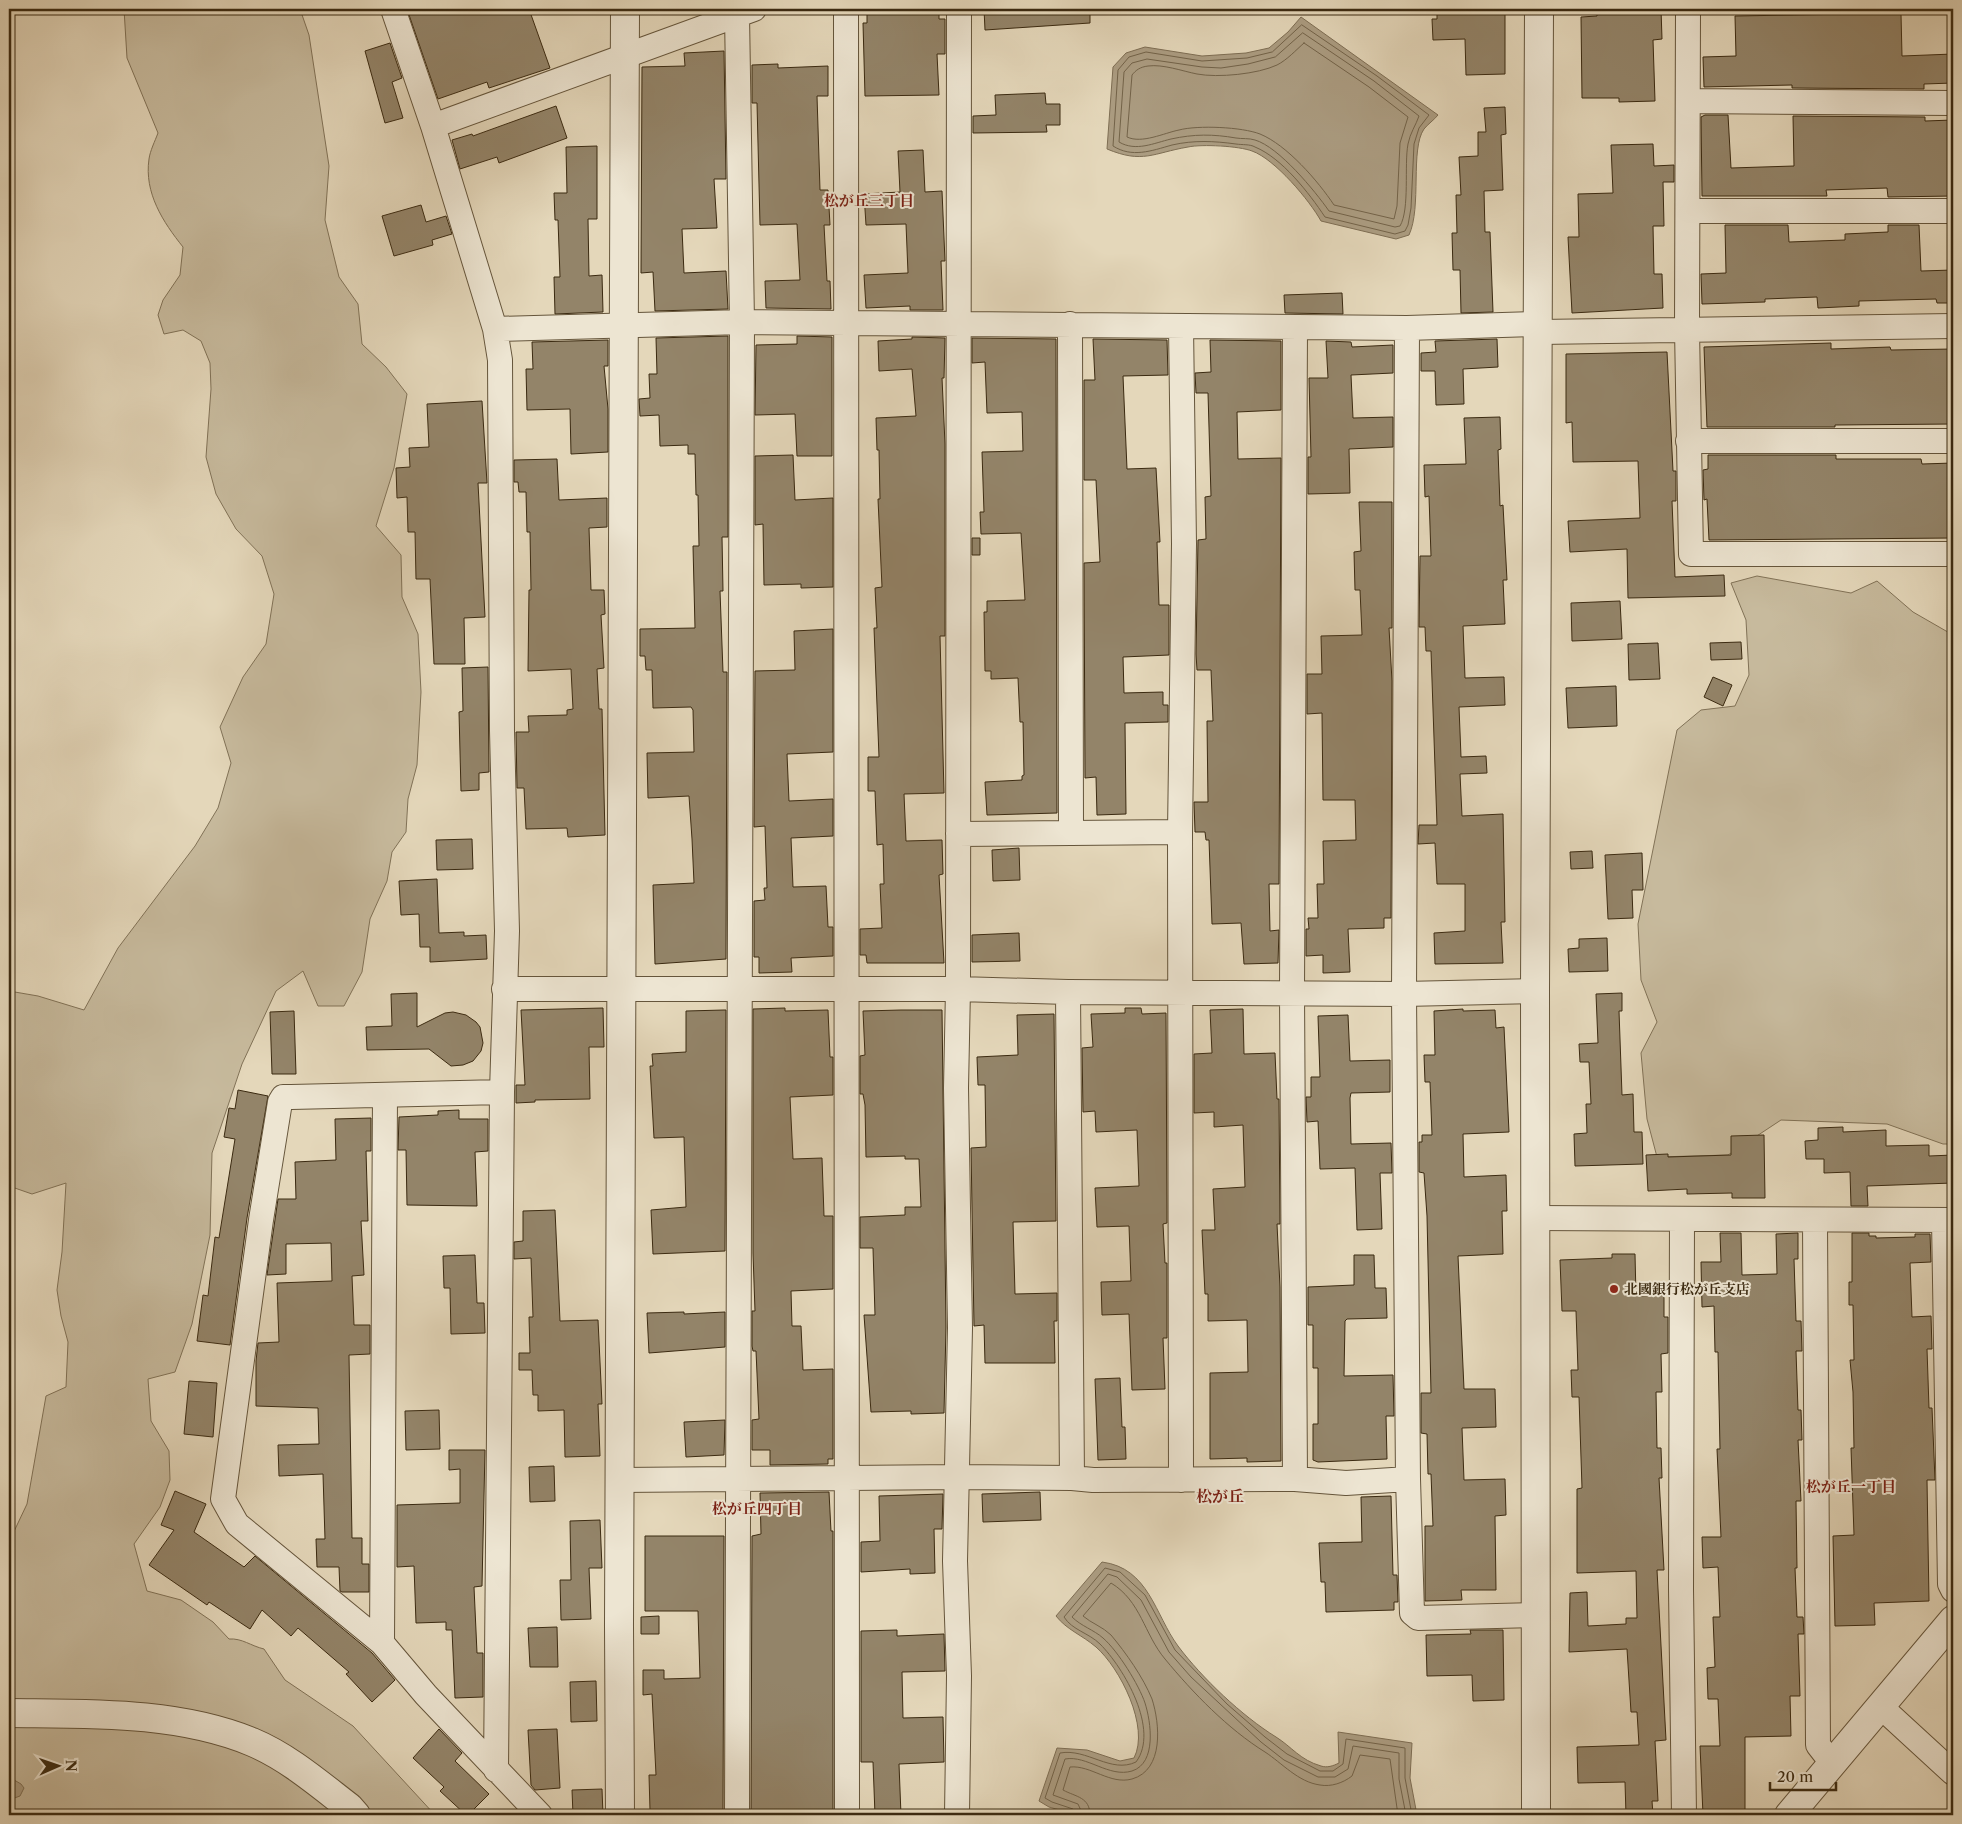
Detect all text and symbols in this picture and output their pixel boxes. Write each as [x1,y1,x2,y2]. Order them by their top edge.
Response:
district label: 松が丘三丁目 [824,191,914,210]
place label: 北國銀行松が丘支店 [1624,1280,1750,1298]
marker: 北國銀行松が丘支店 [1608,1283,1620,1295]
district label: 松が丘一丁目 [1806,1477,1896,1496]
district label: 松が丘 [1196,1486,1244,1506]
district label: 松が丘四丁目 [712,1499,802,1518]
north arrow [32,1742,82,1792]
text: N [62,1759,80,1772]
scale bar [1770,1759,1836,1791]
text: 20 m [1777,1767,1813,1786]

